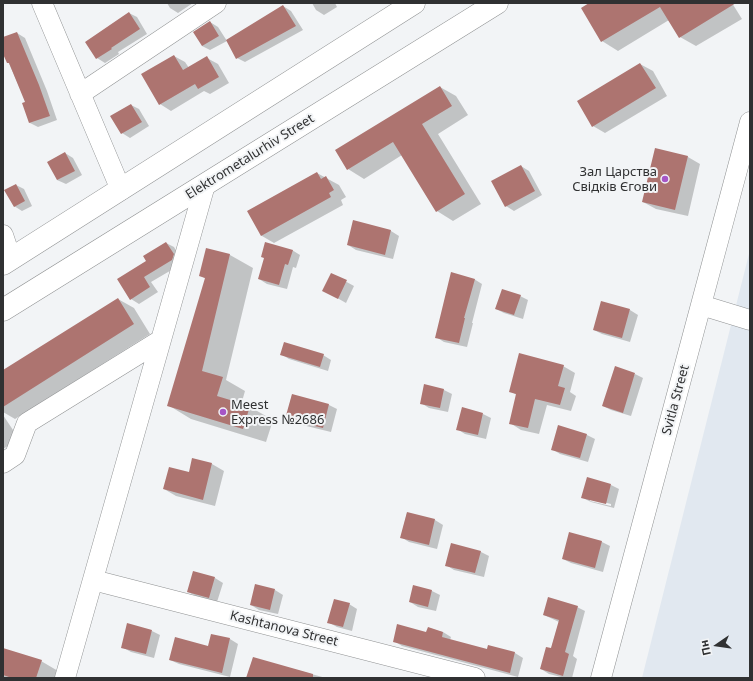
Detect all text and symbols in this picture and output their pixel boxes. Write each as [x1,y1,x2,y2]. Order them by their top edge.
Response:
street label: Elektrometalurhiv Street [183,111,317,203]
place label: Зал Царства Свідків Єгови [572,164,657,195]
marker: Зал Царства Свідків Єгови [660,174,670,184]
street label: Svitla Street [659,363,693,437]
place label: Meest Express №2686 [231,397,324,428]
marker: Meest Express №2686 [218,407,228,417]
street label: Kashtanova Street [228,608,340,650]
north arrow [697,625,737,665]
text: Пн [696,639,714,657]

